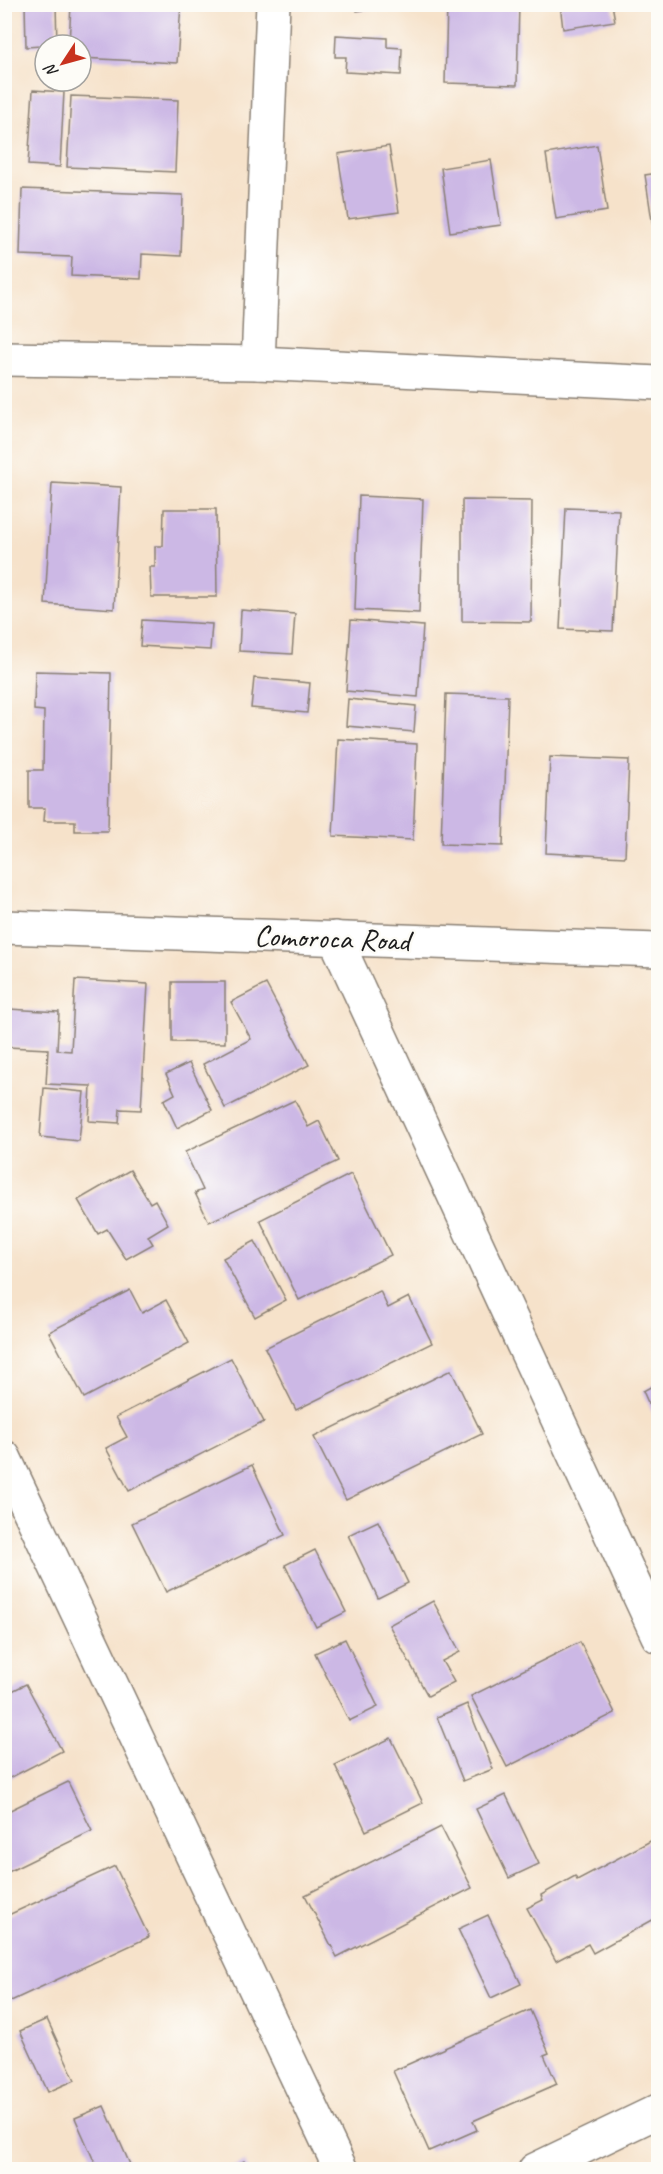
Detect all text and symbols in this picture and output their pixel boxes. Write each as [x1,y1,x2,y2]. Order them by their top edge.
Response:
north arrow [33,33,93,93]
text: N [39,59,63,81]
street label: Comoroca Road [254,916,415,960]

